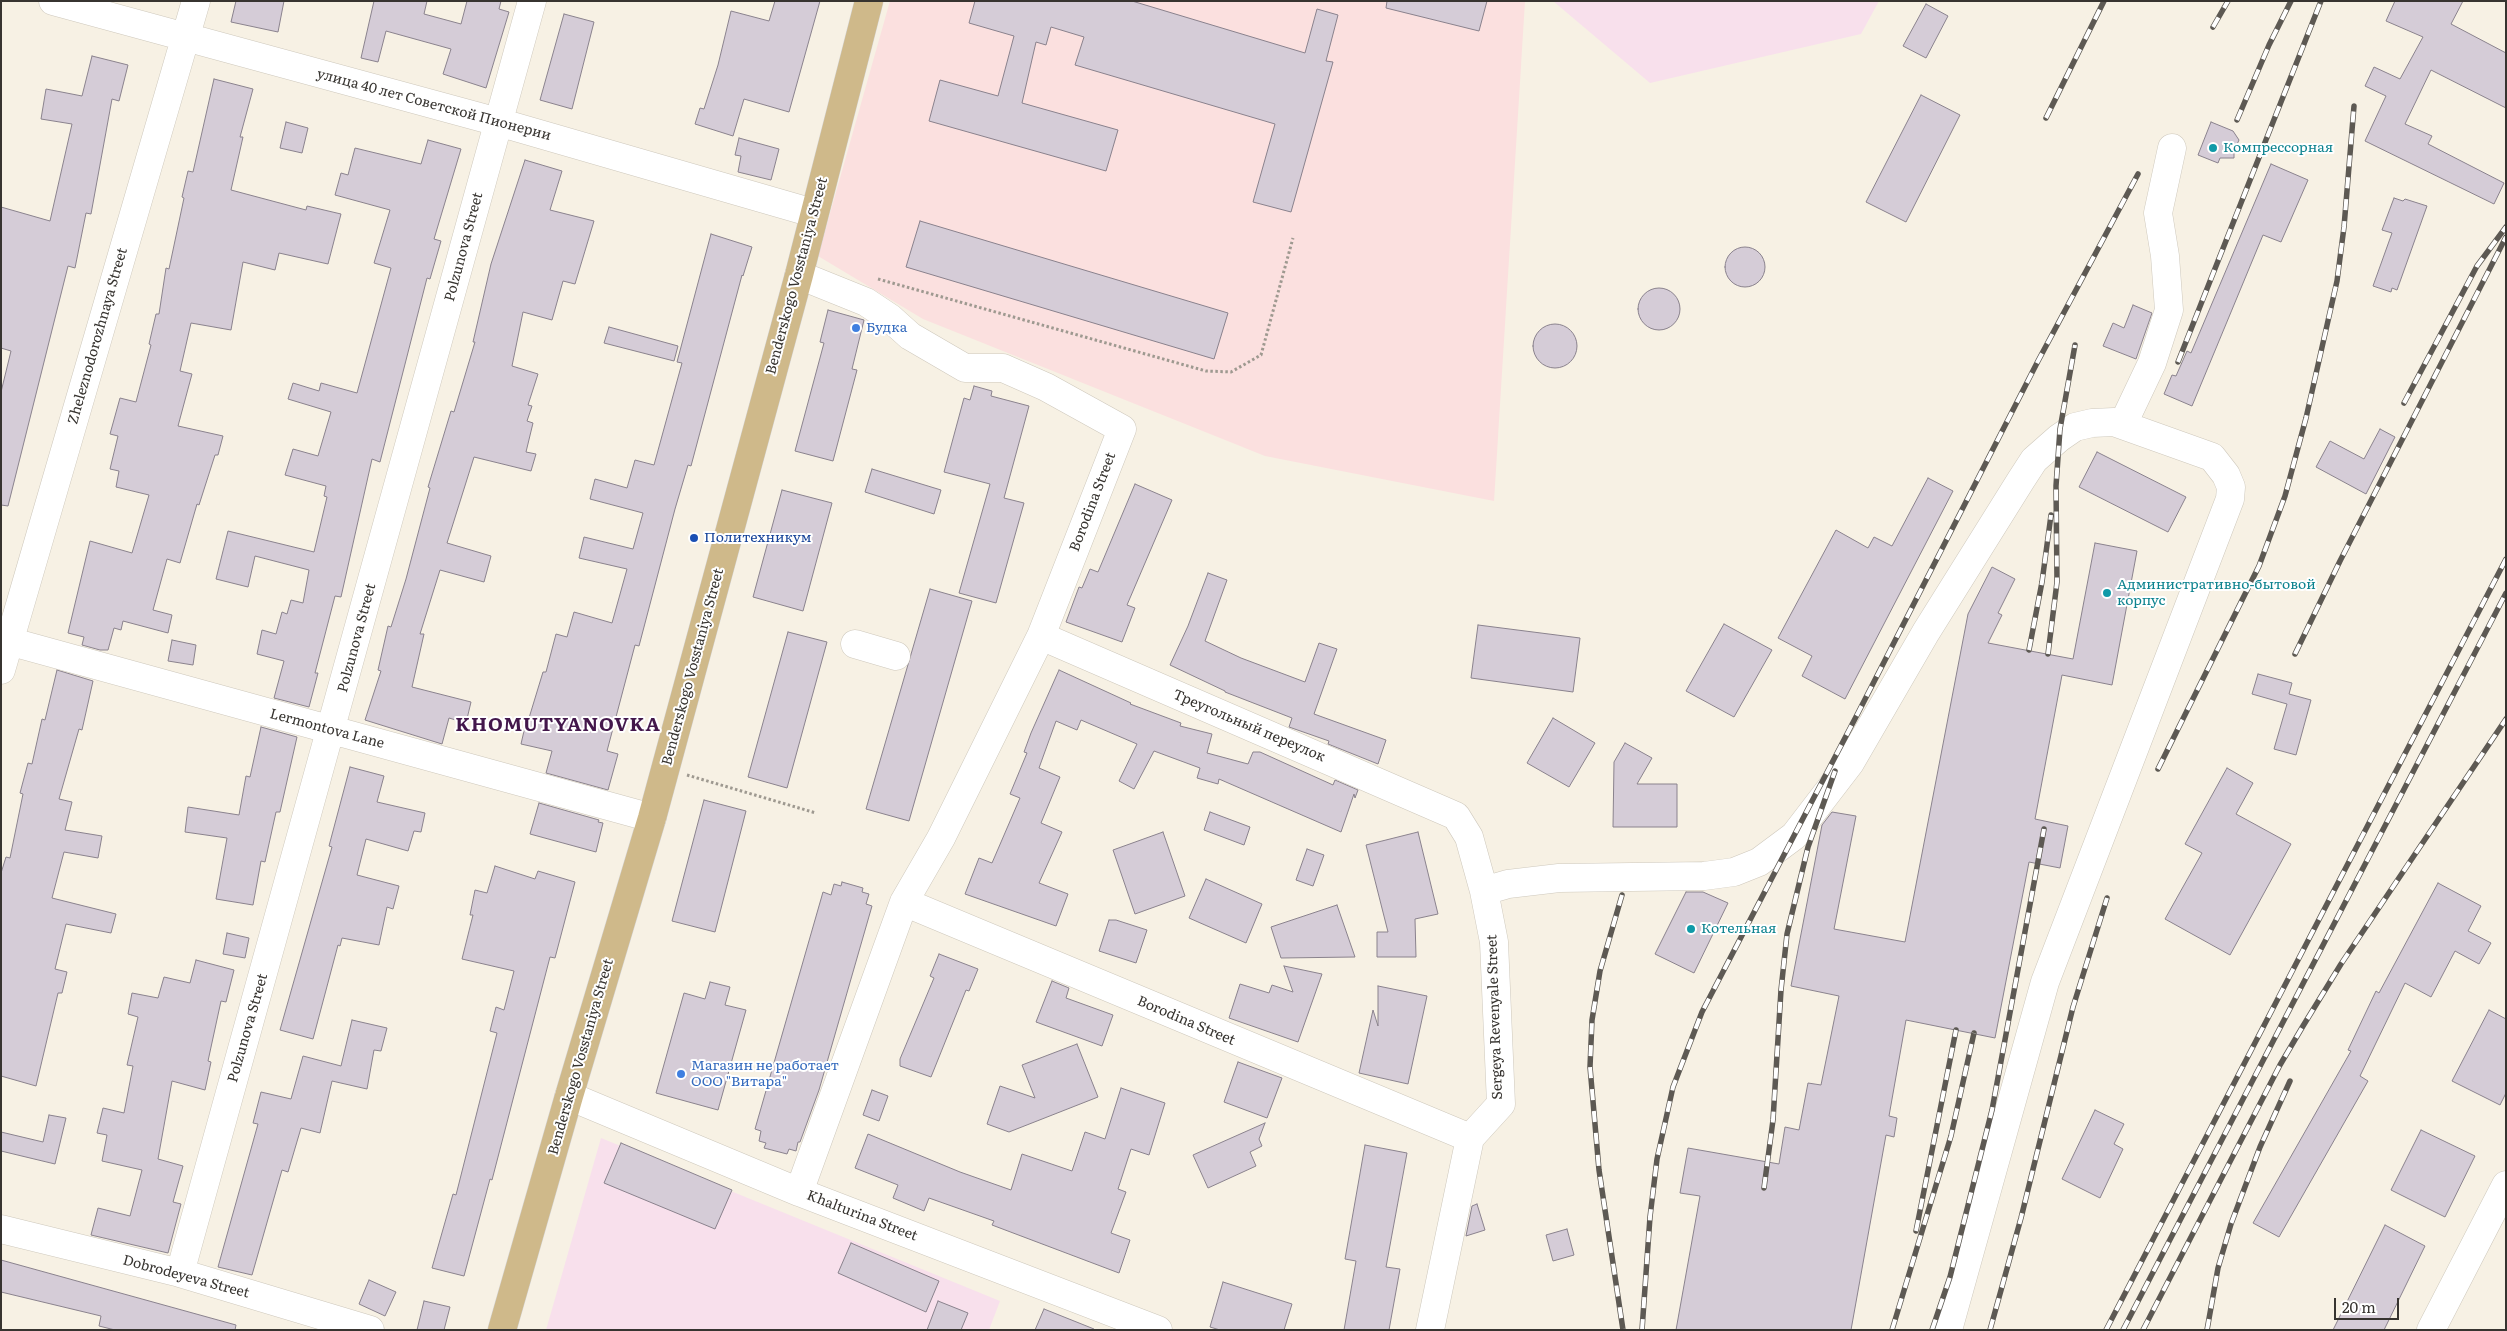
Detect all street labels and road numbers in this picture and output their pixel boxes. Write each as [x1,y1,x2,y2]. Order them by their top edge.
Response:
street label: улица 40 лет Советской Пионерии [315,66,553,144]
street label: Benderskogo Vosstaniya Street [763,176,831,376]
street label: Polzunova Street [441,191,487,303]
street label: Zheleznodorozhnaya Street [65,246,131,426]
street label: Borodina Street [1066,450,1120,554]
street label: Benderskogo Vosstaniya Street [659,567,727,767]
street label: Polzunova Street [334,582,380,694]
street label: Треугольный переулок [1170,686,1328,766]
street label: Lermontova Lane [268,706,386,752]
street label: Sergeya Revenyale Street [1484,934,1506,1100]
street label: Benderskogo Vosstaniya Street [545,957,617,1157]
street label: Polzunova Street [224,972,272,1084]
street label: Borodina Street [1134,993,1238,1049]
street label: Khalturina Street [804,1187,920,1245]
street label: Dobrodeyeva Street [121,1252,251,1302]

